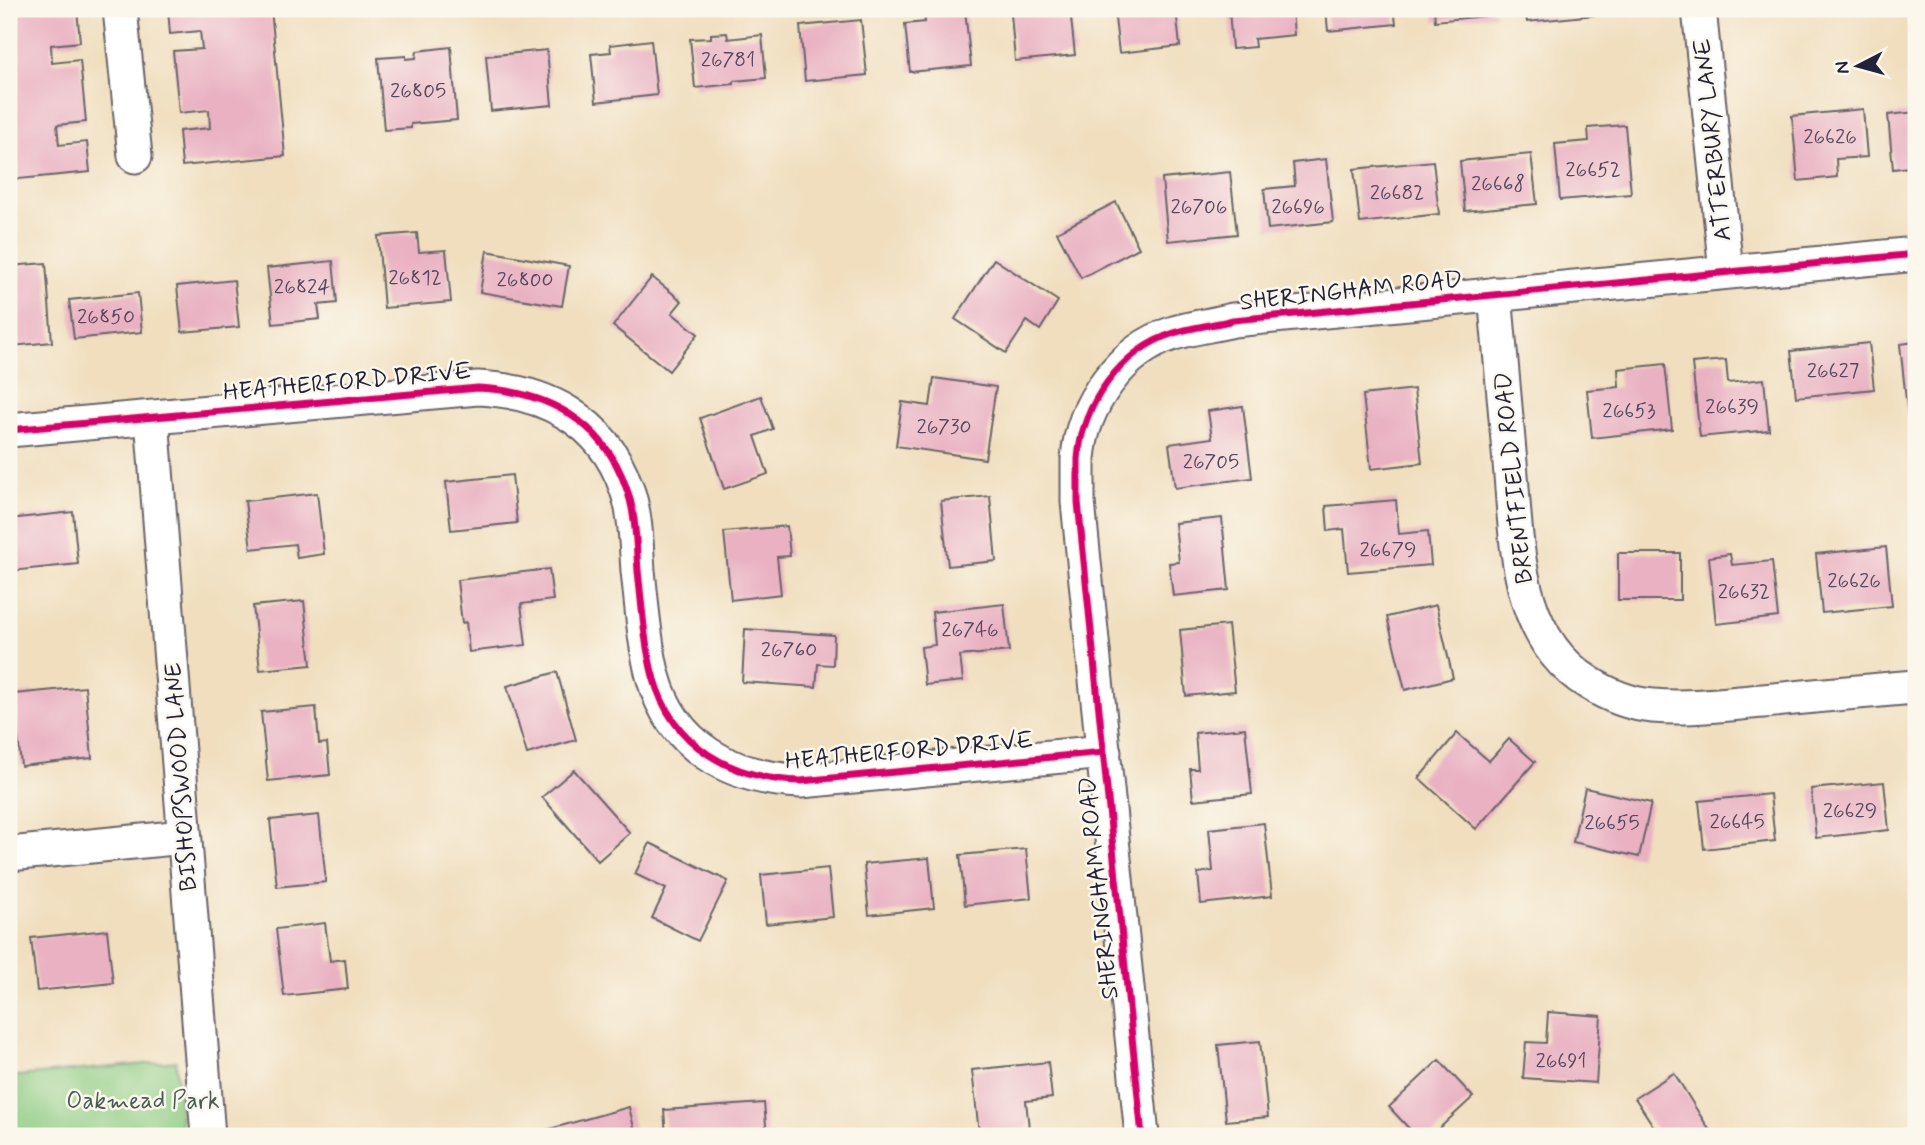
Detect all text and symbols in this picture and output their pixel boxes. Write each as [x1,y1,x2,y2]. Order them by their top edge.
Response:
north arrow [1824,32,1894,102]
street label: ATTERBURY LANE [1687,37,1740,243]
house number: 26781 [701,46,755,74]
text: N [1829,60,1856,75]
house number: 26805 [390,77,446,105]
house number: 26626 [1803,123,1857,151]
house number: 26652 [1565,156,1621,184]
house number: 26668 [1471,170,1525,198]
house number: 26682 [1370,179,1424,207]
house number: 26706 [1171,193,1227,221]
house number: 26696 [1271,193,1325,221]
house number: 26812 [388,264,442,292]
street label: SHERINGHAM ROAD [1238,264,1464,319]
house number: 26800 [497,266,554,294]
house number: 26824 [274,273,330,301]
house number: 26850 [77,303,135,331]
street label: HEATHERFORD DRIVE [222,356,472,409]
house number: 26627 [1807,357,1859,385]
street label: BRENTFIELD ROAD [1488,370,1541,585]
house number: 26639 [1705,393,1759,421]
house number: 26653 [1602,397,1656,425]
house number: 26730 [916,413,972,441]
house number: 26705 [1183,448,1239,476]
house number: 26679 [1359,536,1417,564]
house number: 26626 [1827,567,1881,595]
house number: 26632 [1718,578,1770,606]
house number: 26746 [941,616,999,644]
house number: 26760 [761,636,817,664]
street label: BISHOPSWOOD LANE [158,661,205,892]
street label: HEATHERFORD DRIVE [784,725,1034,778]
street label: SHERINGHAM ROAD [1072,775,1127,1001]
house number: 26629 [1823,797,1877,825]
house number: 26645 [1709,808,1765,836]
house number: 26655 [1584,809,1640,837]
house number: 26691 [1535,1047,1587,1075]
park label: Oakmead Park [66,1086,220,1117]

